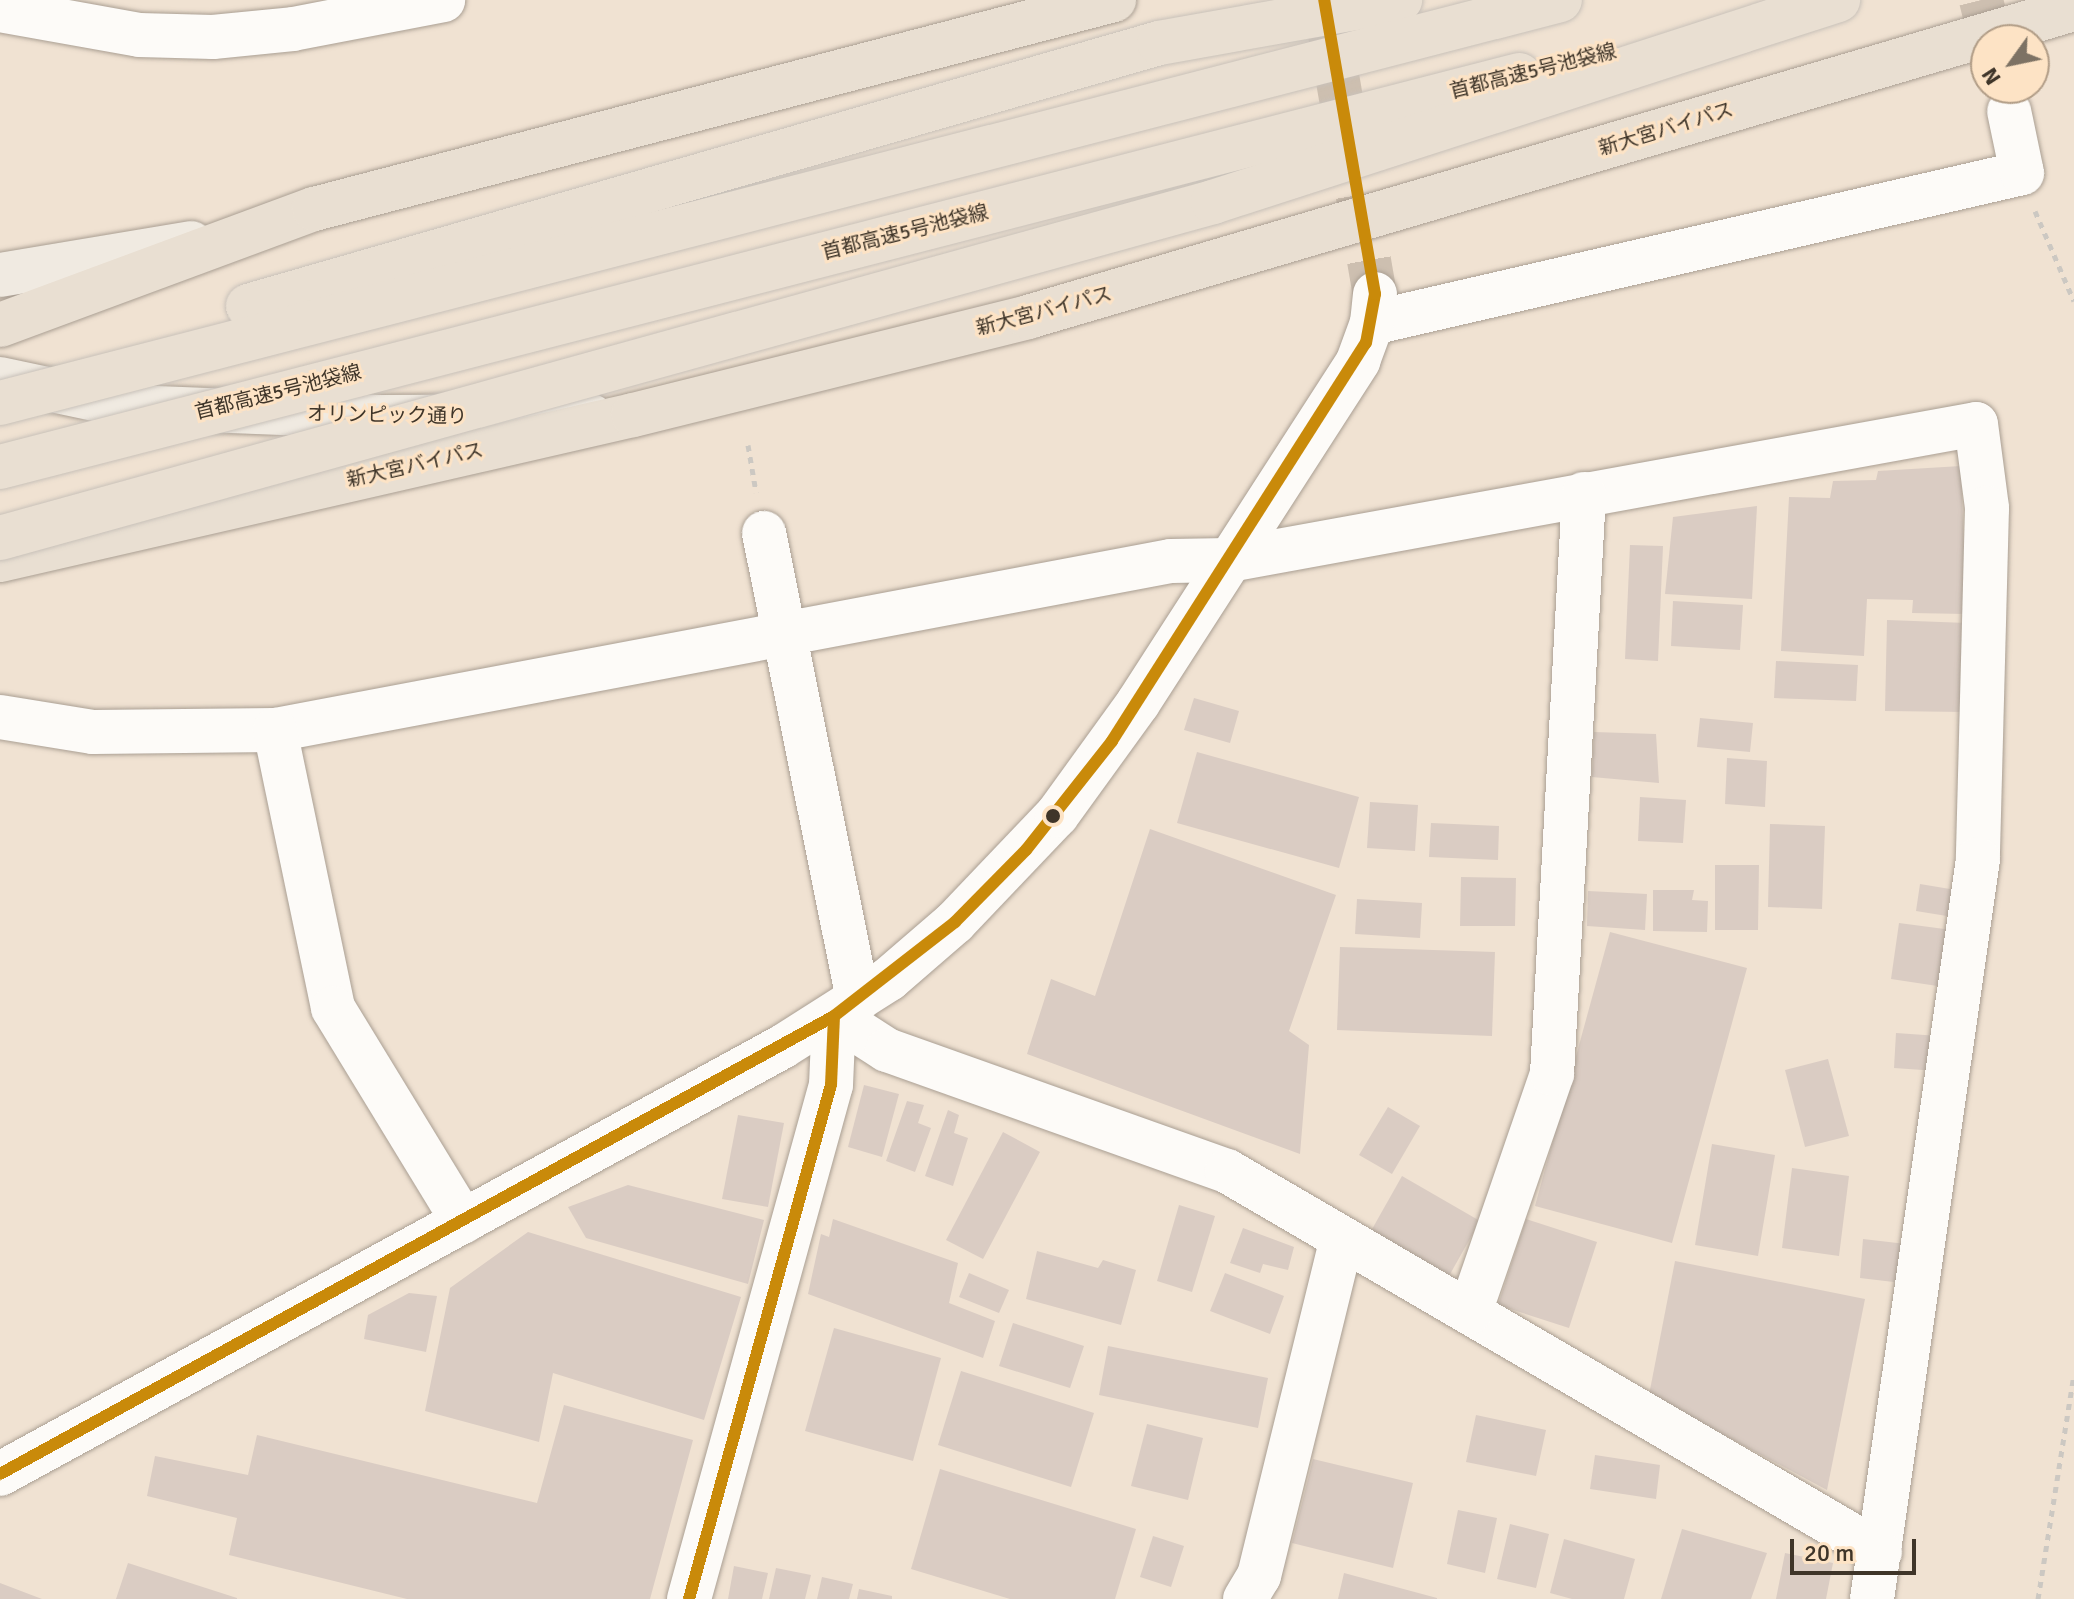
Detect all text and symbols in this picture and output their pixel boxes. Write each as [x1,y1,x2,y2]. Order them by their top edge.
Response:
north arrow [1970,24,2050,104]
street label: 首都高速5号池袋線 [1447,39,1619,103]
text: N [1976,62,2007,90]
street label: 新大宮バイパス [1596,97,1736,161]
street label: 首都高速5号池袋線 [819,200,991,264]
street label: 新大宮バイパス [973,281,1115,341]
street label: 首都高速5号池袋線 [192,360,364,424]
street label: オリンピック通り [307,402,467,428]
street label: 新大宮バイパス [344,438,486,492]
unlabelled marker [1045,808,1061,824]
scale bar [1794,1523,1920,1573]
text: 20 m [1804,1538,1854,1568]

